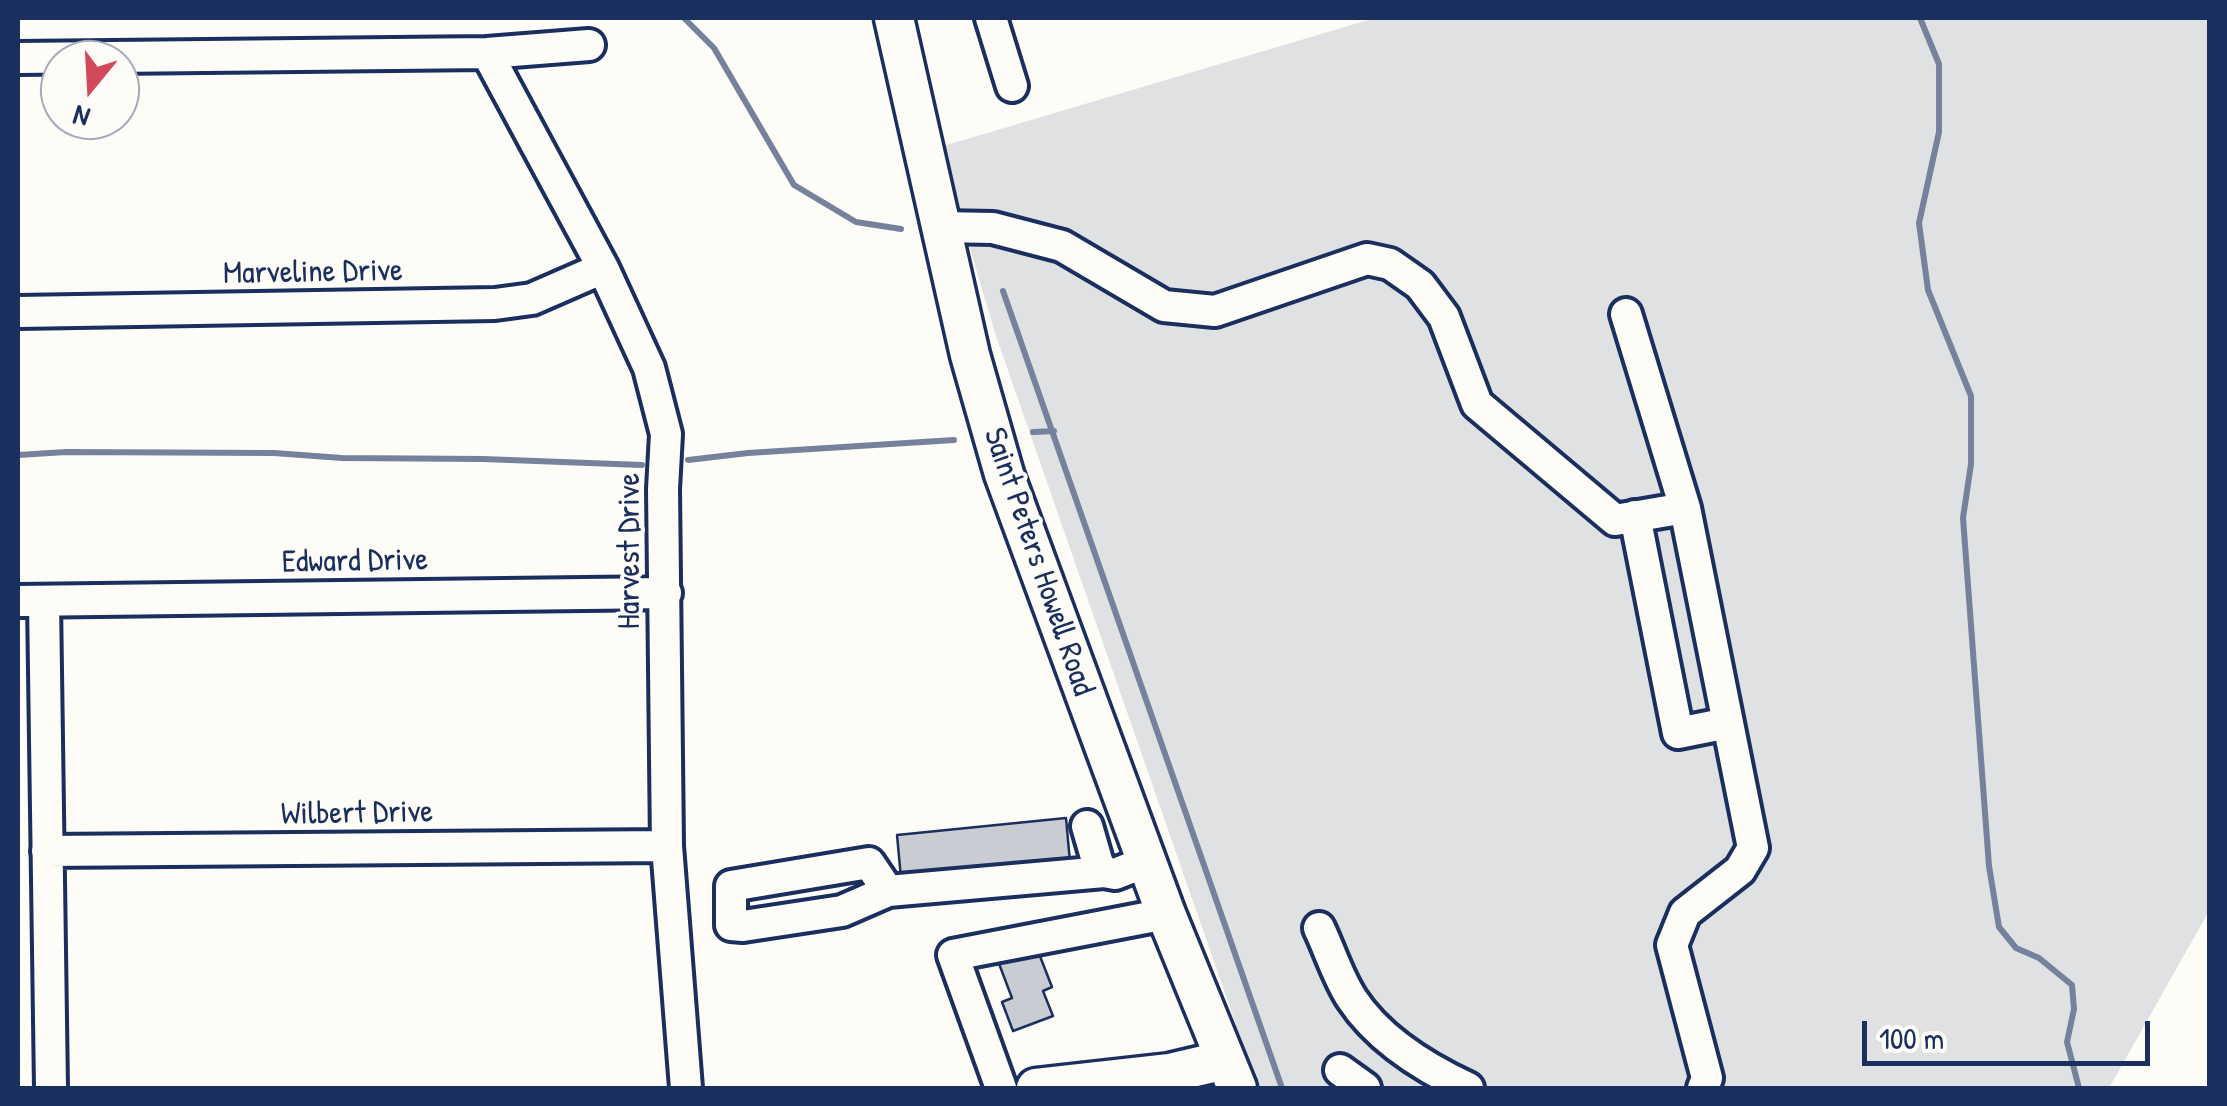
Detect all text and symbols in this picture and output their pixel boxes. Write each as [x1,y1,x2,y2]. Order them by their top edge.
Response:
north arrow [40,40,140,140]
text: N [68,96,94,137]
street label: Marveline Drive [223,252,403,294]
street label: Saint Peters Howell Road [974,423,1102,701]
street label: Harvest Drive [611,473,649,629]
street label: Edward Drive [281,542,429,582]
street label: Wilbert Drive [281,793,433,835]
scale bar [1867,1001,2154,1063]
text: 100 m [1879,1018,1944,1058]

